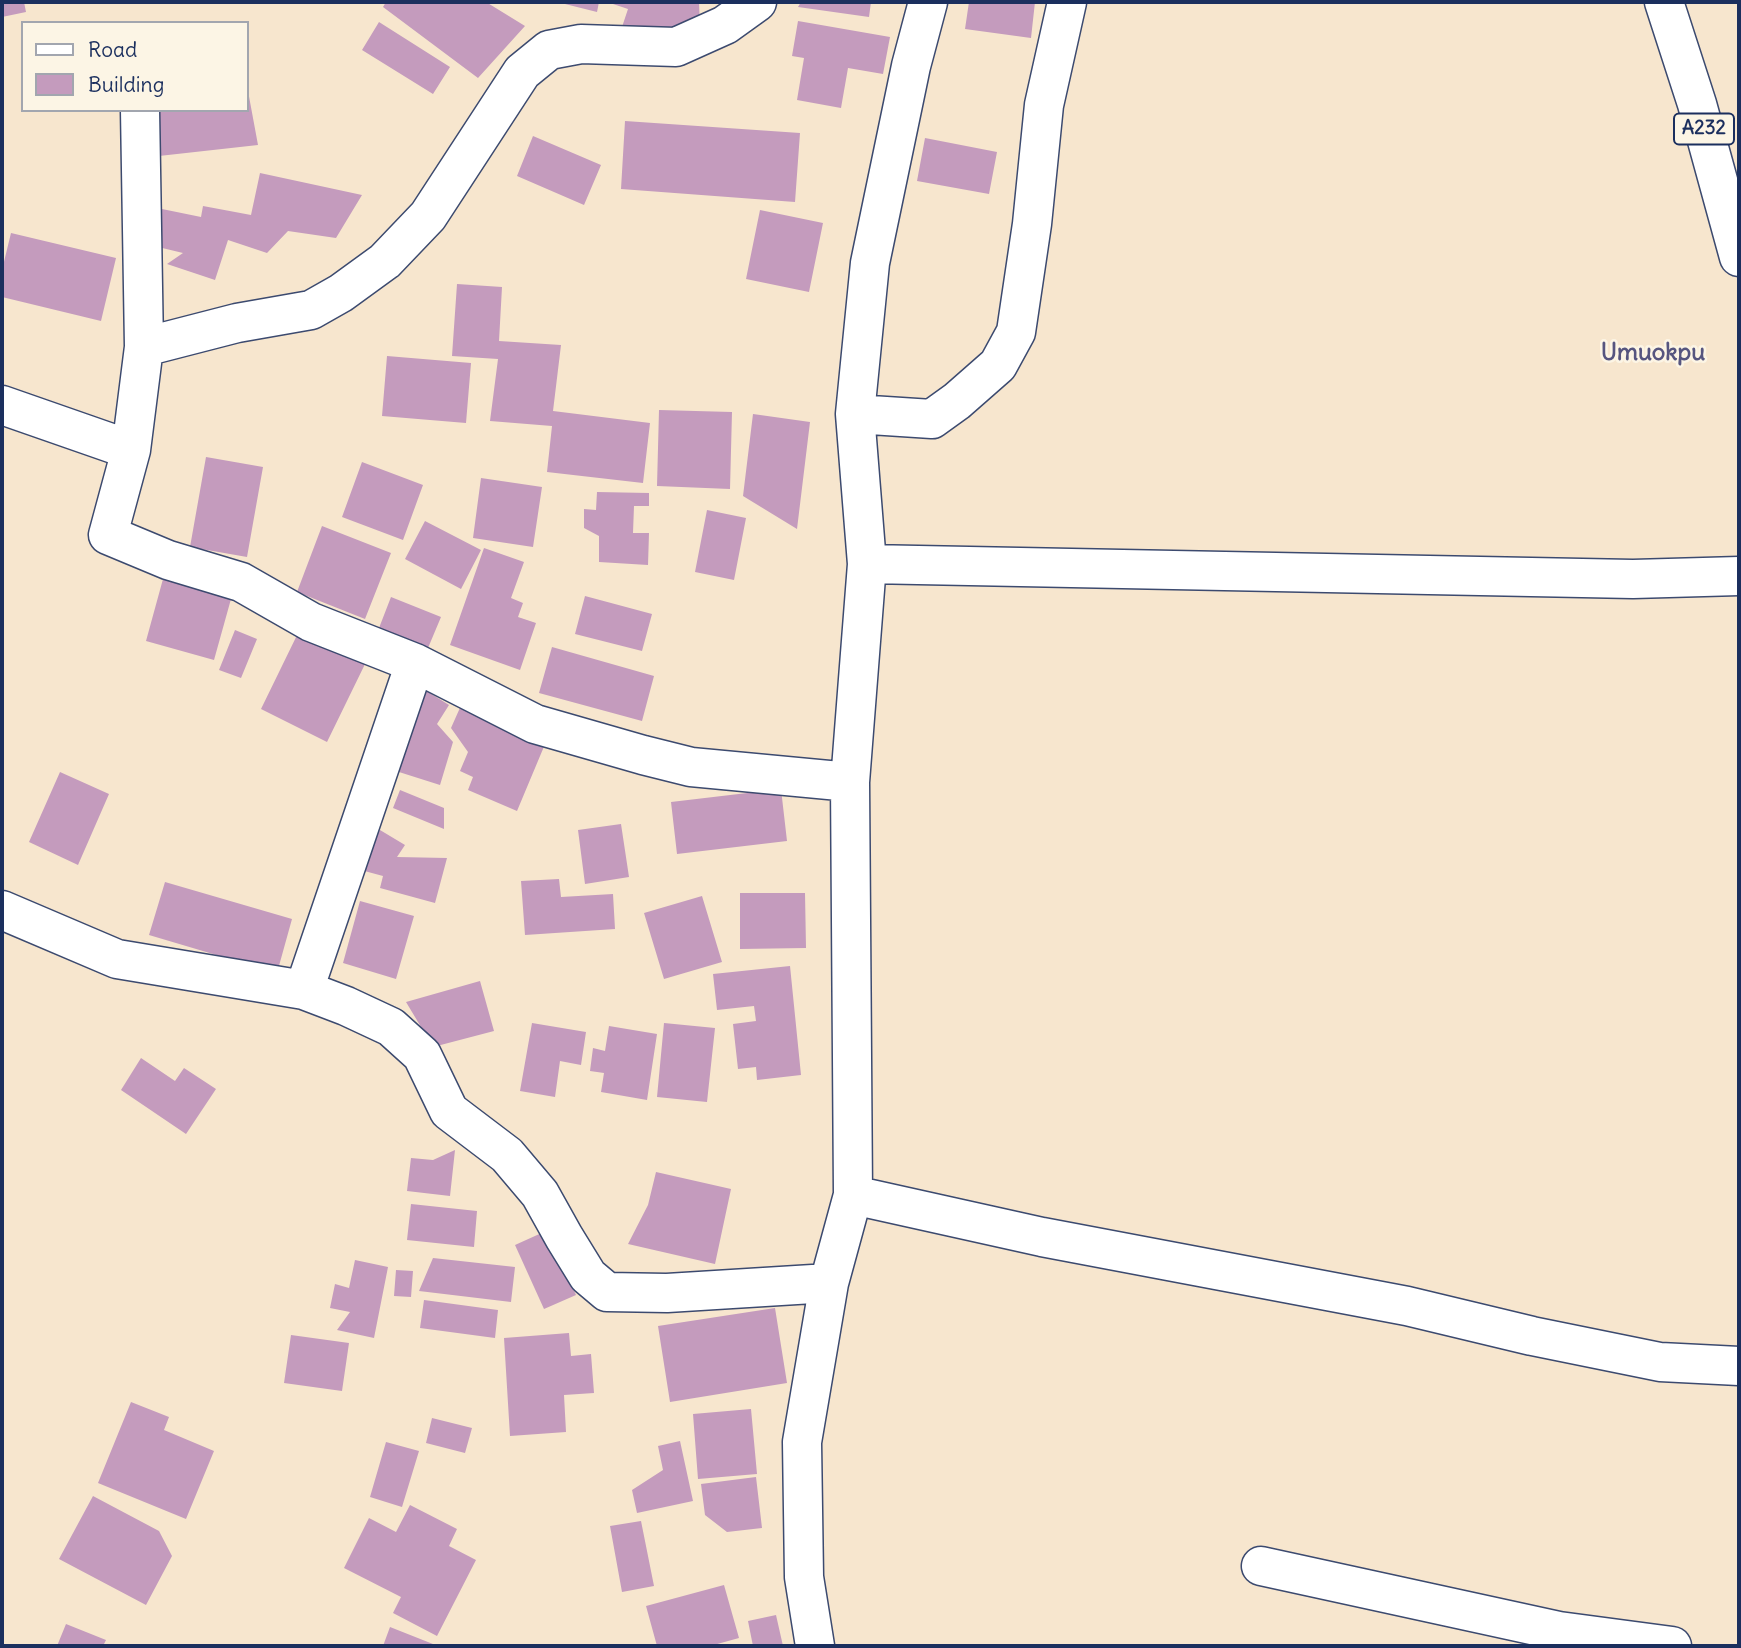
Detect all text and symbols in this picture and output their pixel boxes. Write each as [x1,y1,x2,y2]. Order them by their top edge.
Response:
legend [21,21,248,112]
text: Road [88,36,137,63]
text: Building [88,71,164,98]
road number: A232 [1674,113,1734,144]
district label: Umuokpu [1601,339,1705,367]

